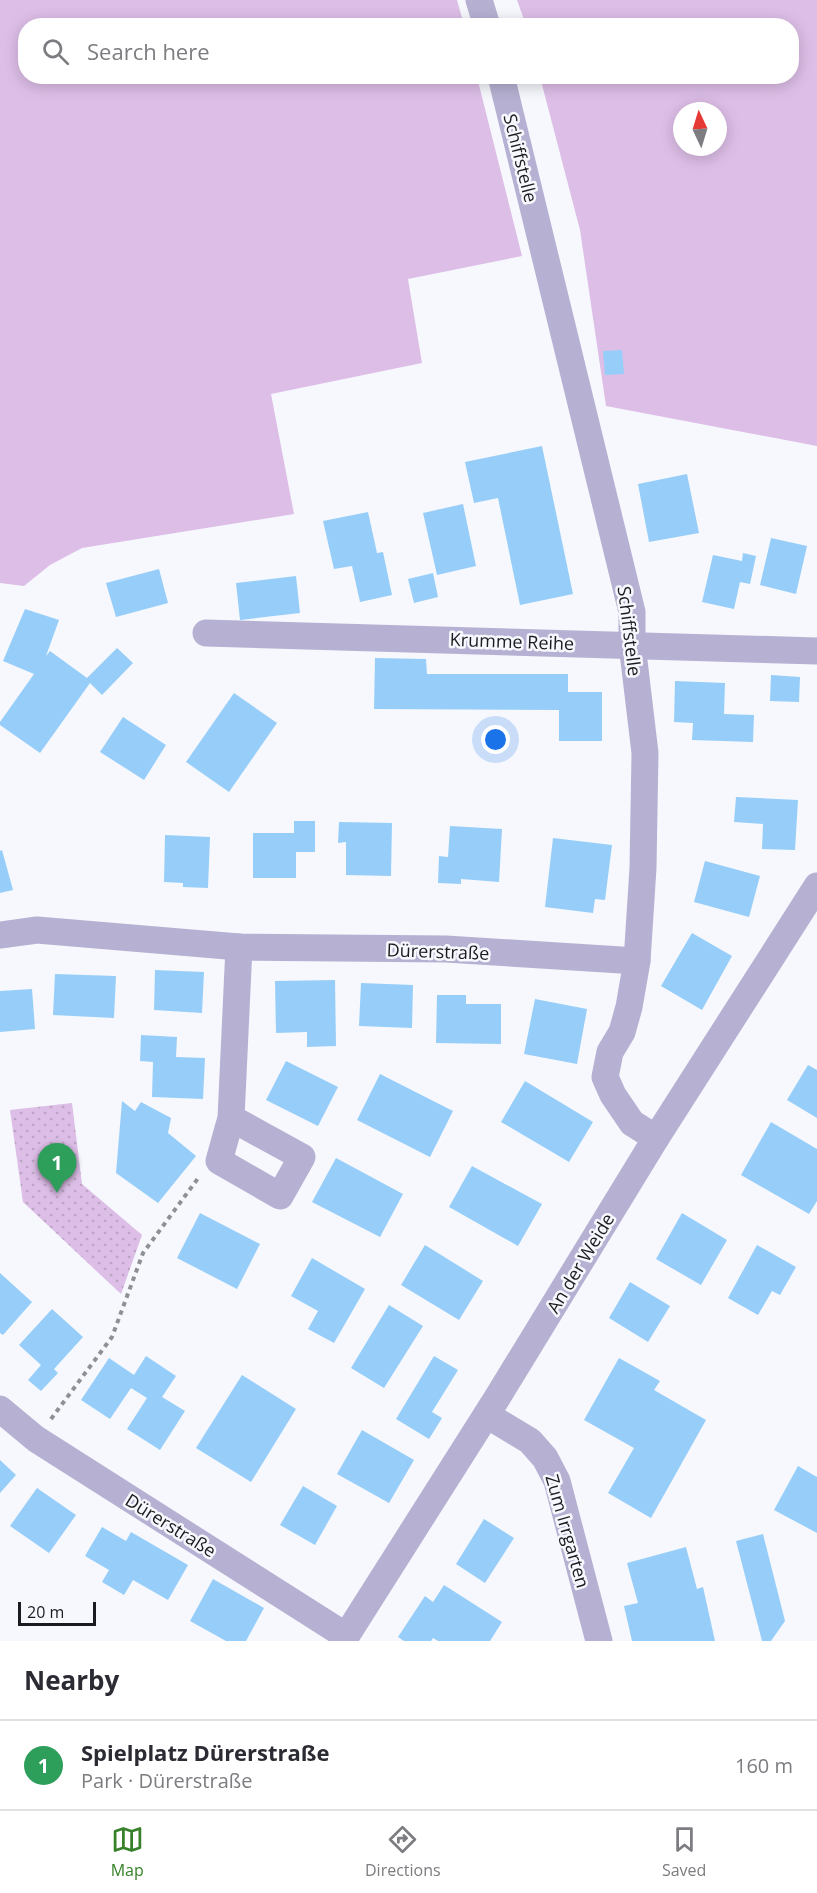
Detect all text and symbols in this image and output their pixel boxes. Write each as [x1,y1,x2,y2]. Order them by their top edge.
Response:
search box [18,18,799,84]
icon: search [39,35,72,68]
text: Search here [87,36,210,66]
north arrow [673,102,727,156]
street label: Schiffstelle [498,111,544,205]
street label: Schiffstelle [613,585,647,677]
street label: Krumme Reihe [449,627,575,655]
your location [481,725,510,754]
street label: Dürerstraße [386,937,490,965]
pin: 1 [38,1144,76,1193]
street label: An der Weide [541,1209,619,1317]
street label: Zum Irrgarten [540,1471,596,1591]
street label: Dürerstraße [121,1488,221,1562]
scale bar [18,1599,96,1626]
text: 20 m [27,1601,64,1623]
text: Nearby [24,1662,119,1698]
text: Spielplatz Dürerstraße [81,1737,330,1767]
text: 1 [38,1752,49,1779]
text: 160 m [735,1752,793,1779]
text: Park · Dürerstraße [81,1767,252,1794]
tab: Map [111,1823,144,1881]
tab: Directions [365,1823,441,1881]
tab: Saved [662,1823,706,1881]

